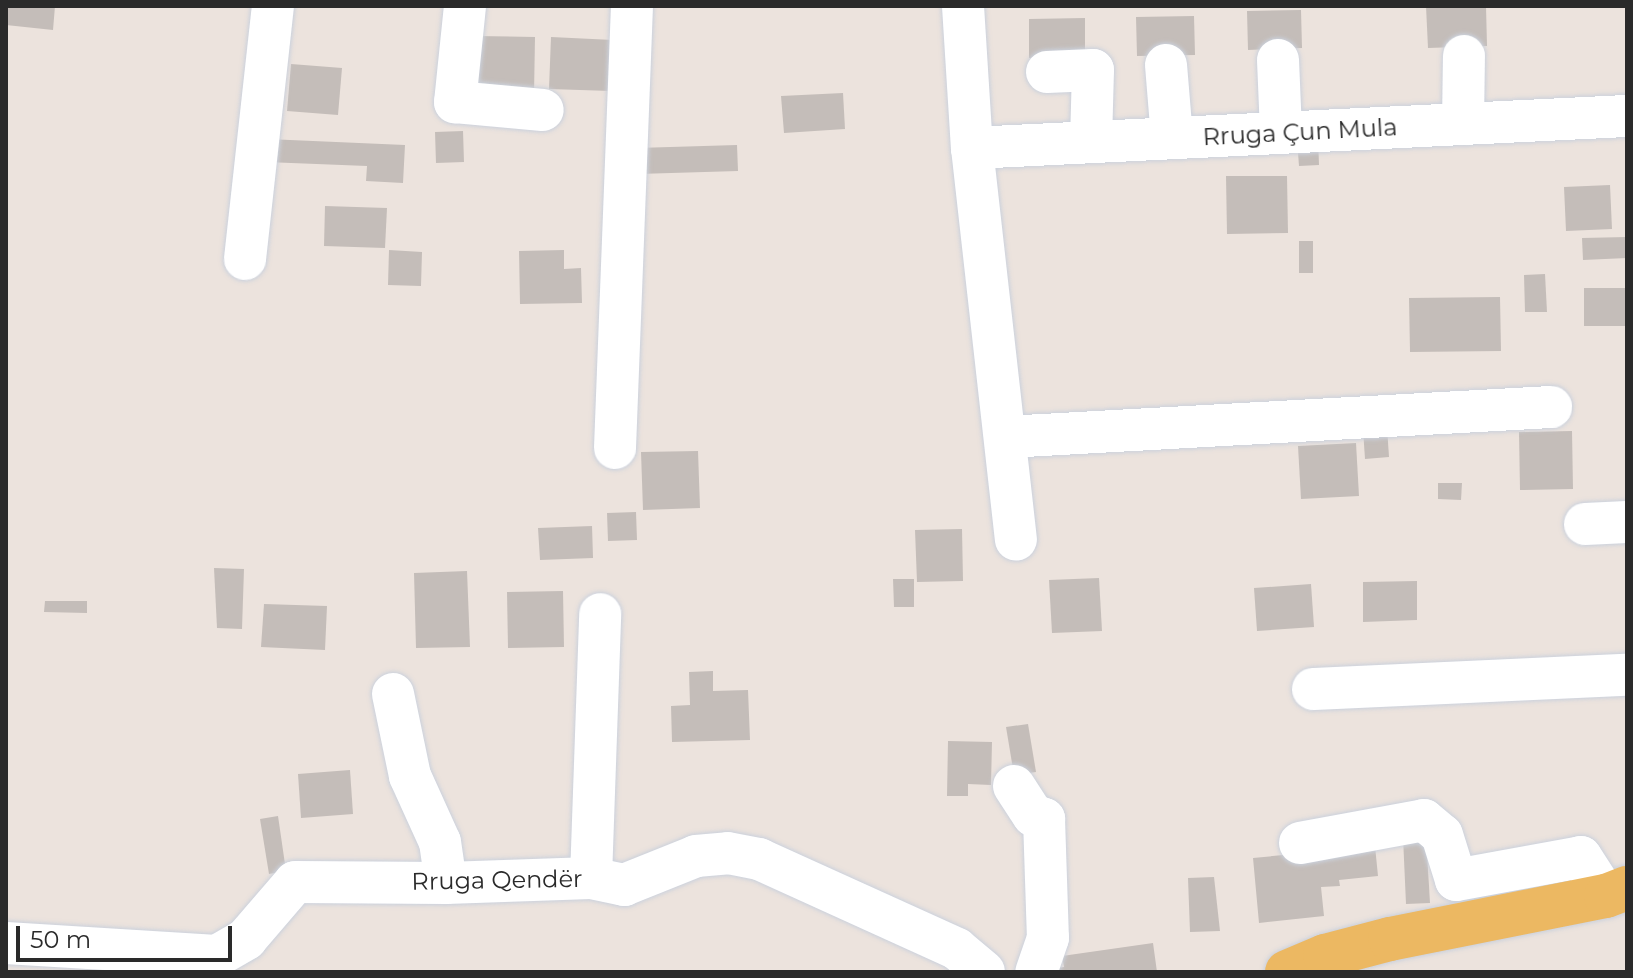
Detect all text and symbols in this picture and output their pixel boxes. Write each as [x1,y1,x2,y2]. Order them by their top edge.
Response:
street label: Rruga Çun Mula [1202,113,1398,151]
street label: Rruga Qendër [411,864,583,896]
scale bar [20,910,236,960]
text: 50 m [30,925,91,954]

